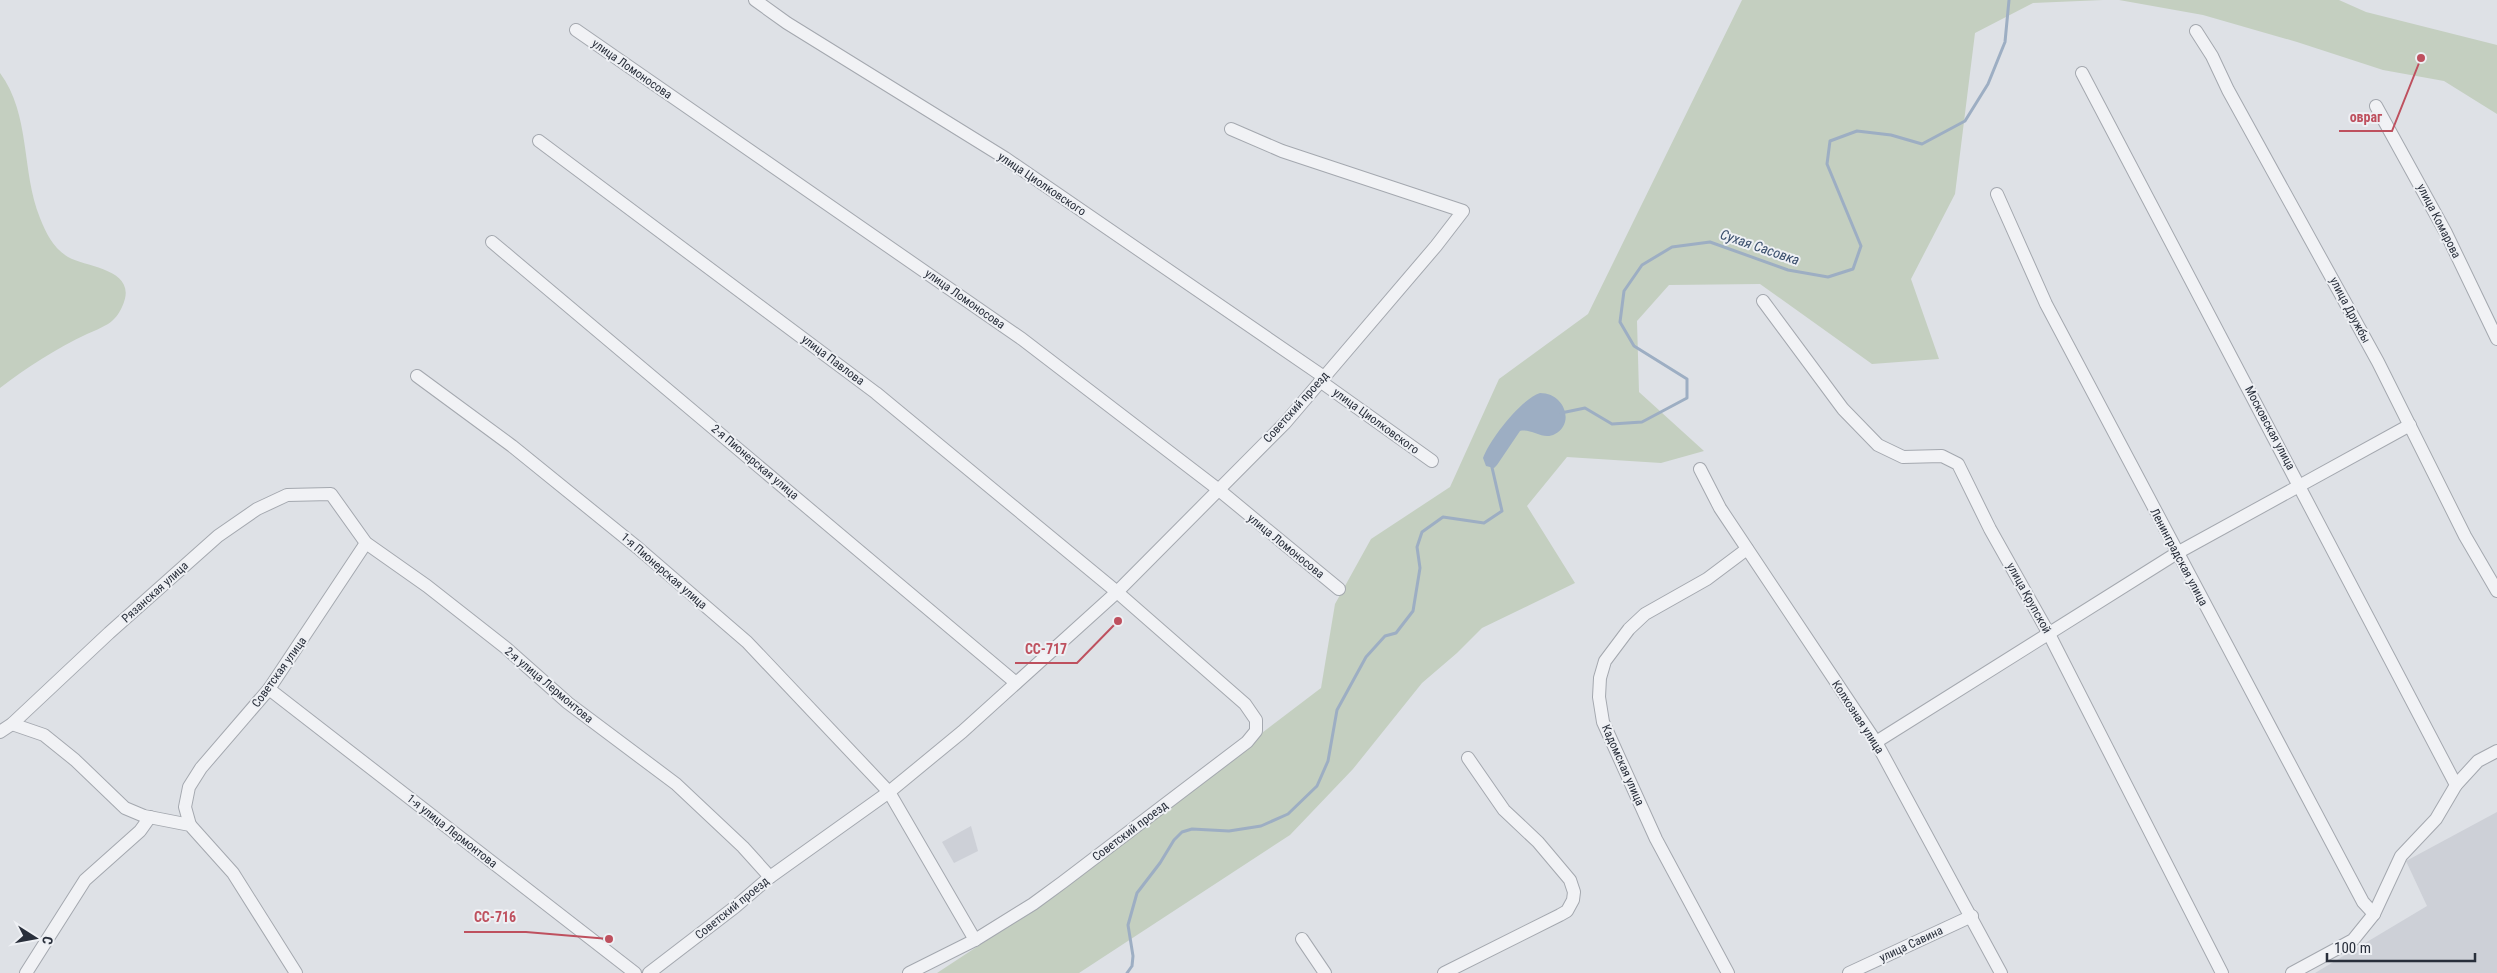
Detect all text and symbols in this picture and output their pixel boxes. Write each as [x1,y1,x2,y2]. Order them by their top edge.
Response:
street label: улица Ломоносова [589,36,675,102]
callout: овраг [2339,102,2392,131]
text: овраг [2350,109,2383,125]
street label: улица Циолковского [995,149,1089,219]
street label: улица Комарова [2414,181,2464,261]
water label: Сухая Сасовка [1718,226,1802,268]
street label: улица Ломоносова [922,266,1008,332]
street label: улица Дружбы [2327,275,2373,345]
street label: улица Павлова [799,332,867,388]
street label: Советский проезд [1260,368,1332,445]
street label: Московская улица [2242,384,2298,473]
street label: улица Циолковского [1330,385,1422,457]
street label: 2-я Пионерская улица [709,422,802,503]
street label: Ленинградская улица [2147,506,2211,608]
street label: улица Ломоносова [1245,511,1327,581]
street label: 1-я Пионерская улица [618,530,710,612]
street label: Рязанская улица [119,558,191,625]
street label: улица Крупской [2004,560,2054,636]
street label: Советская улица [249,634,309,710]
callout: СС-717 [1015,634,1077,663]
text: СС-717 [1025,641,1067,657]
street label: 2-я улица Лермонтова [502,644,596,726]
street label: Колхозная улица [1829,678,1887,756]
street label: Кадомская улица [1599,722,1647,808]
street label: 1-я улица Лермонтова [404,791,500,871]
street label: Советский проезд [1090,798,1171,864]
street label: Советский проезд [692,874,772,942]
callout: СС-716 [464,903,526,932]
text: СС-716 [474,909,516,925]
north arrow [10,913,60,963]
street label: улица Савина [1877,923,1945,965]
scale bar [2327,930,2474,962]
text: С [39,935,56,946]
text: 100 m [2334,939,2371,957]

